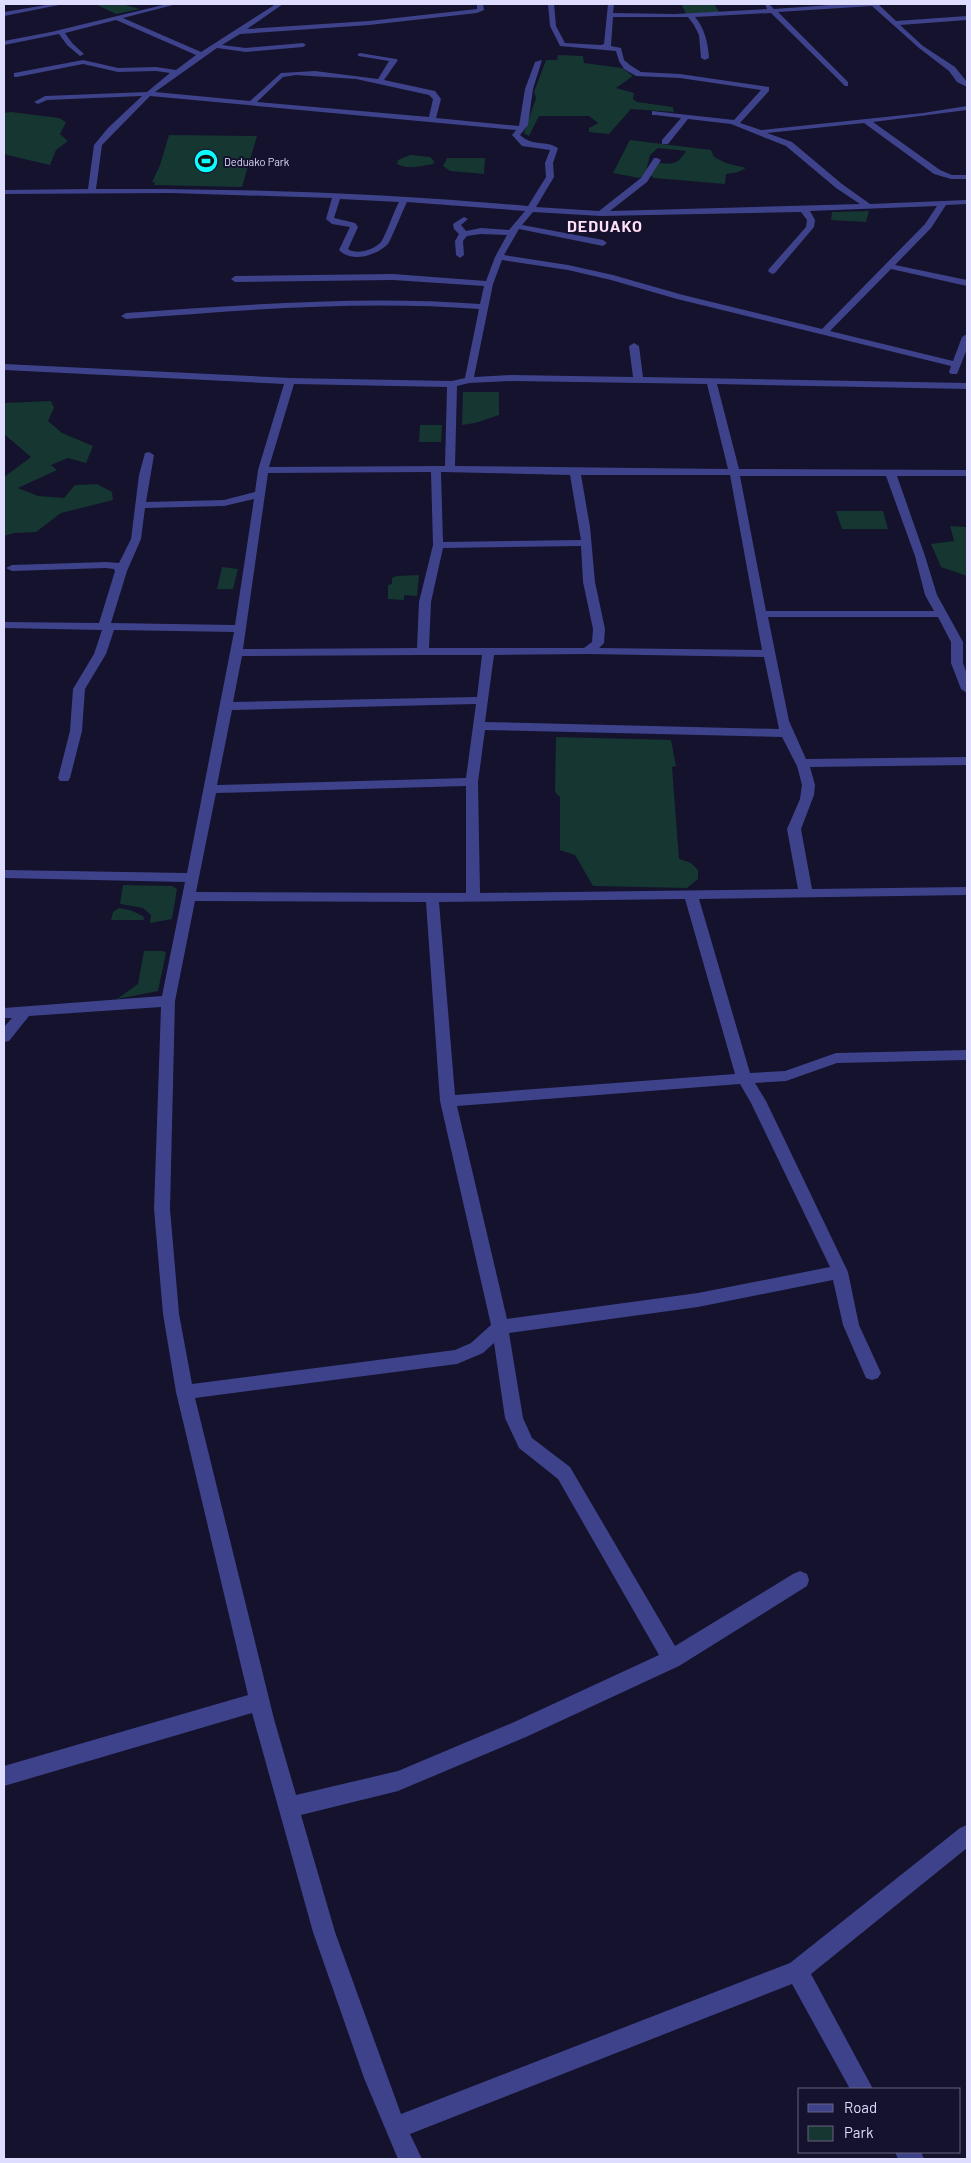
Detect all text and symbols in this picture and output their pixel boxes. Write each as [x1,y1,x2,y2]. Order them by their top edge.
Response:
sports icon: Deduako Park [193,148,219,174]
place label: Deduako Park [224,155,290,168]
district label: DEDUAKO [567,216,643,235]
legend [798,2088,961,2153]
text: Road [844,2098,877,2116]
text: Park [844,2123,874,2141]

